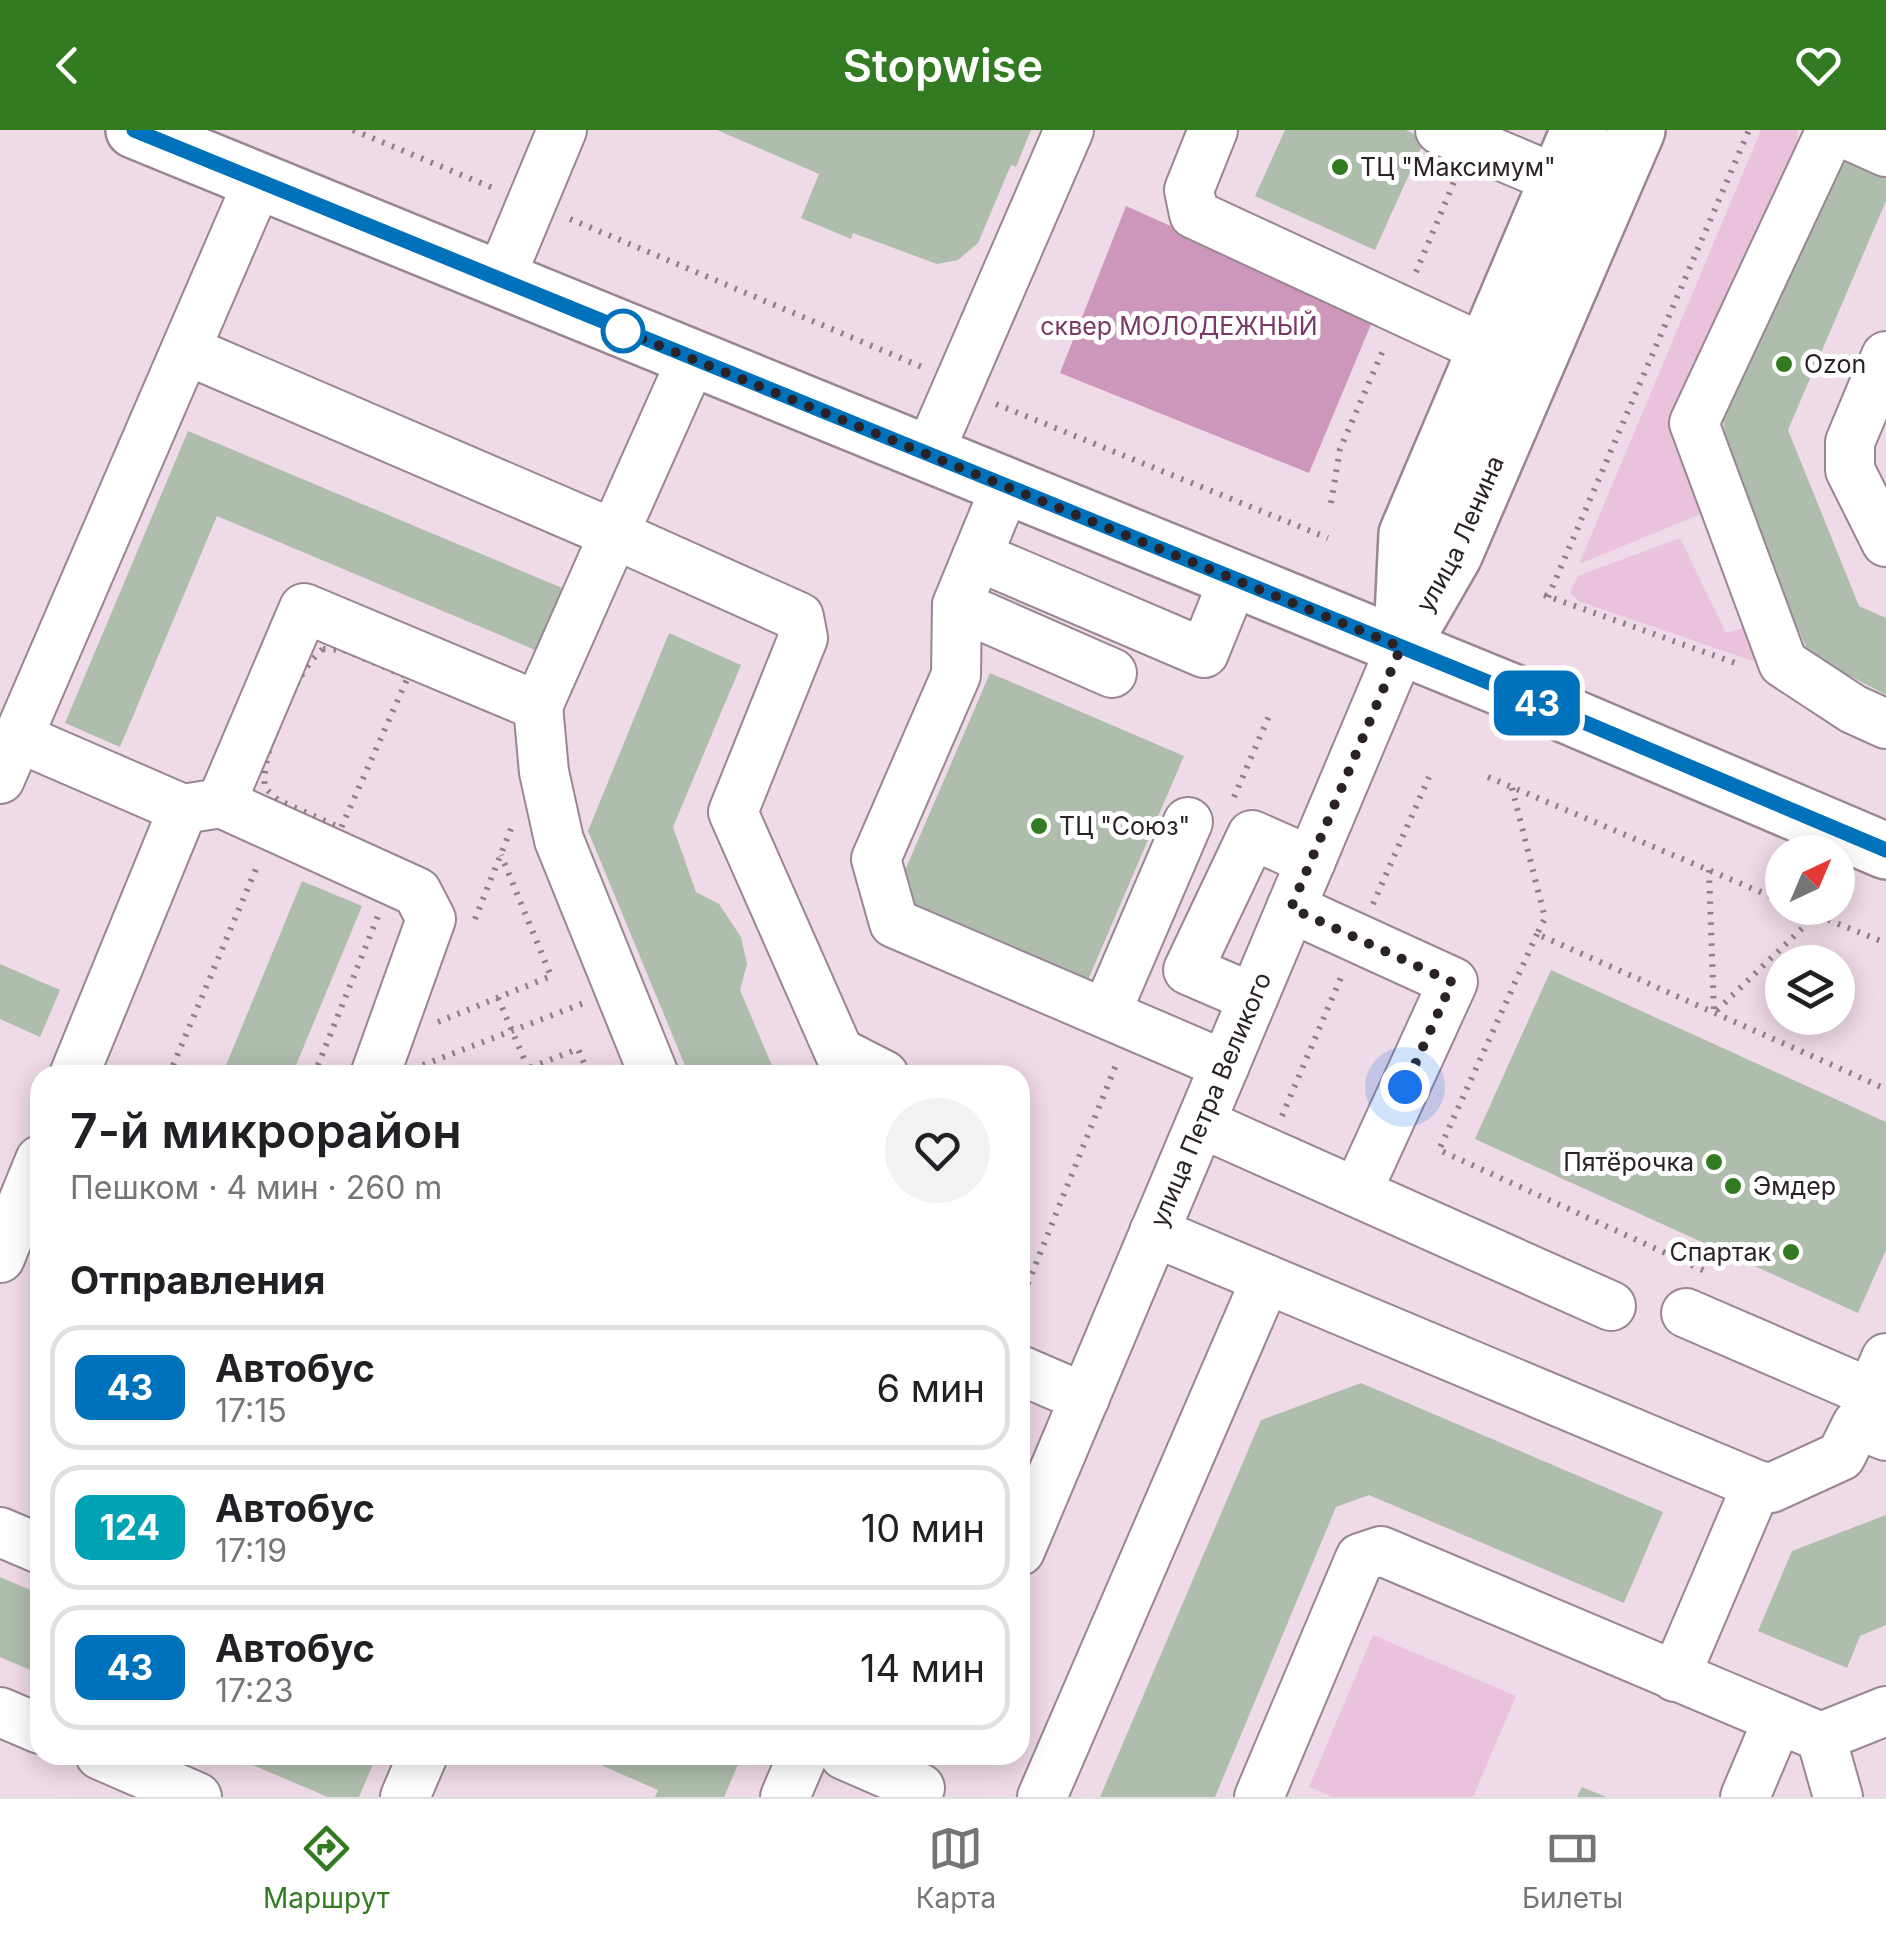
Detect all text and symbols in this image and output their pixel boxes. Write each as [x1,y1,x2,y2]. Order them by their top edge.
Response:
icon: back [40,38,95,93]
text: Stopwise [843,38,1043,93]
icon: heart [1791,38,1846,93]
place label: ТЦ "Максимум" [1360,152,1556,182]
marker: ТЦ "Максимум" [1329,156,1351,178]
unlabelled marker [602,310,644,352]
park label: сквер МОЛОДЕЖНЫЙ [1040,310,1318,341]
place label: Ozon [1804,349,1866,379]
marker: Ozon [1773,353,1795,375]
street label: улица Ленина [1410,451,1510,617]
line badge: 43 [1492,670,1582,736]
text: 43 [1514,682,1560,724]
place label: ТЦ "Союз" [1059,811,1190,841]
marker: ТЦ "Союз" [1028,815,1050,837]
north arrow [1765,835,1855,925]
map controls [1765,835,1855,1035]
button: layers [1765,945,1855,1035]
street label: улица Петра Великого [1143,968,1277,1231]
your location [1380,1062,1430,1112]
button: heart [885,1098,990,1203]
text: 7-й микрорайон [70,1101,462,1160]
place label: Пятёрочка [1563,1147,1694,1177]
marker: Пятёрочка [1703,1151,1725,1173]
text: Пешком · 4 мин · 260 m [70,1168,442,1207]
place label: Эмдер [1753,1171,1836,1201]
marker: Эмдер [1722,1175,1744,1197]
place label: Спартак [1669,1237,1771,1267]
marker: Спартак [1780,1241,1802,1263]
text: Отправления [70,1257,325,1303]
text: Автобус [215,1345,375,1391]
text: 6 мин [877,1365,985,1411]
text: 43 [107,1366,153,1408]
text: 17:15 [215,1391,287,1430]
text: Автобус [215,1485,375,1531]
text: 10 мин [861,1505,985,1551]
text: 124 [100,1506,160,1548]
text: 17:19 [215,1531,287,1570]
text: Автобус [215,1625,375,1671]
text: 14 мин [860,1645,985,1691]
text: 43 [107,1646,153,1688]
text: 17:23 [215,1671,294,1710]
tab: Маршрут [263,1821,390,1915]
tab: Карта [916,1821,996,1915]
tab: Билеты [1522,1821,1623,1915]

